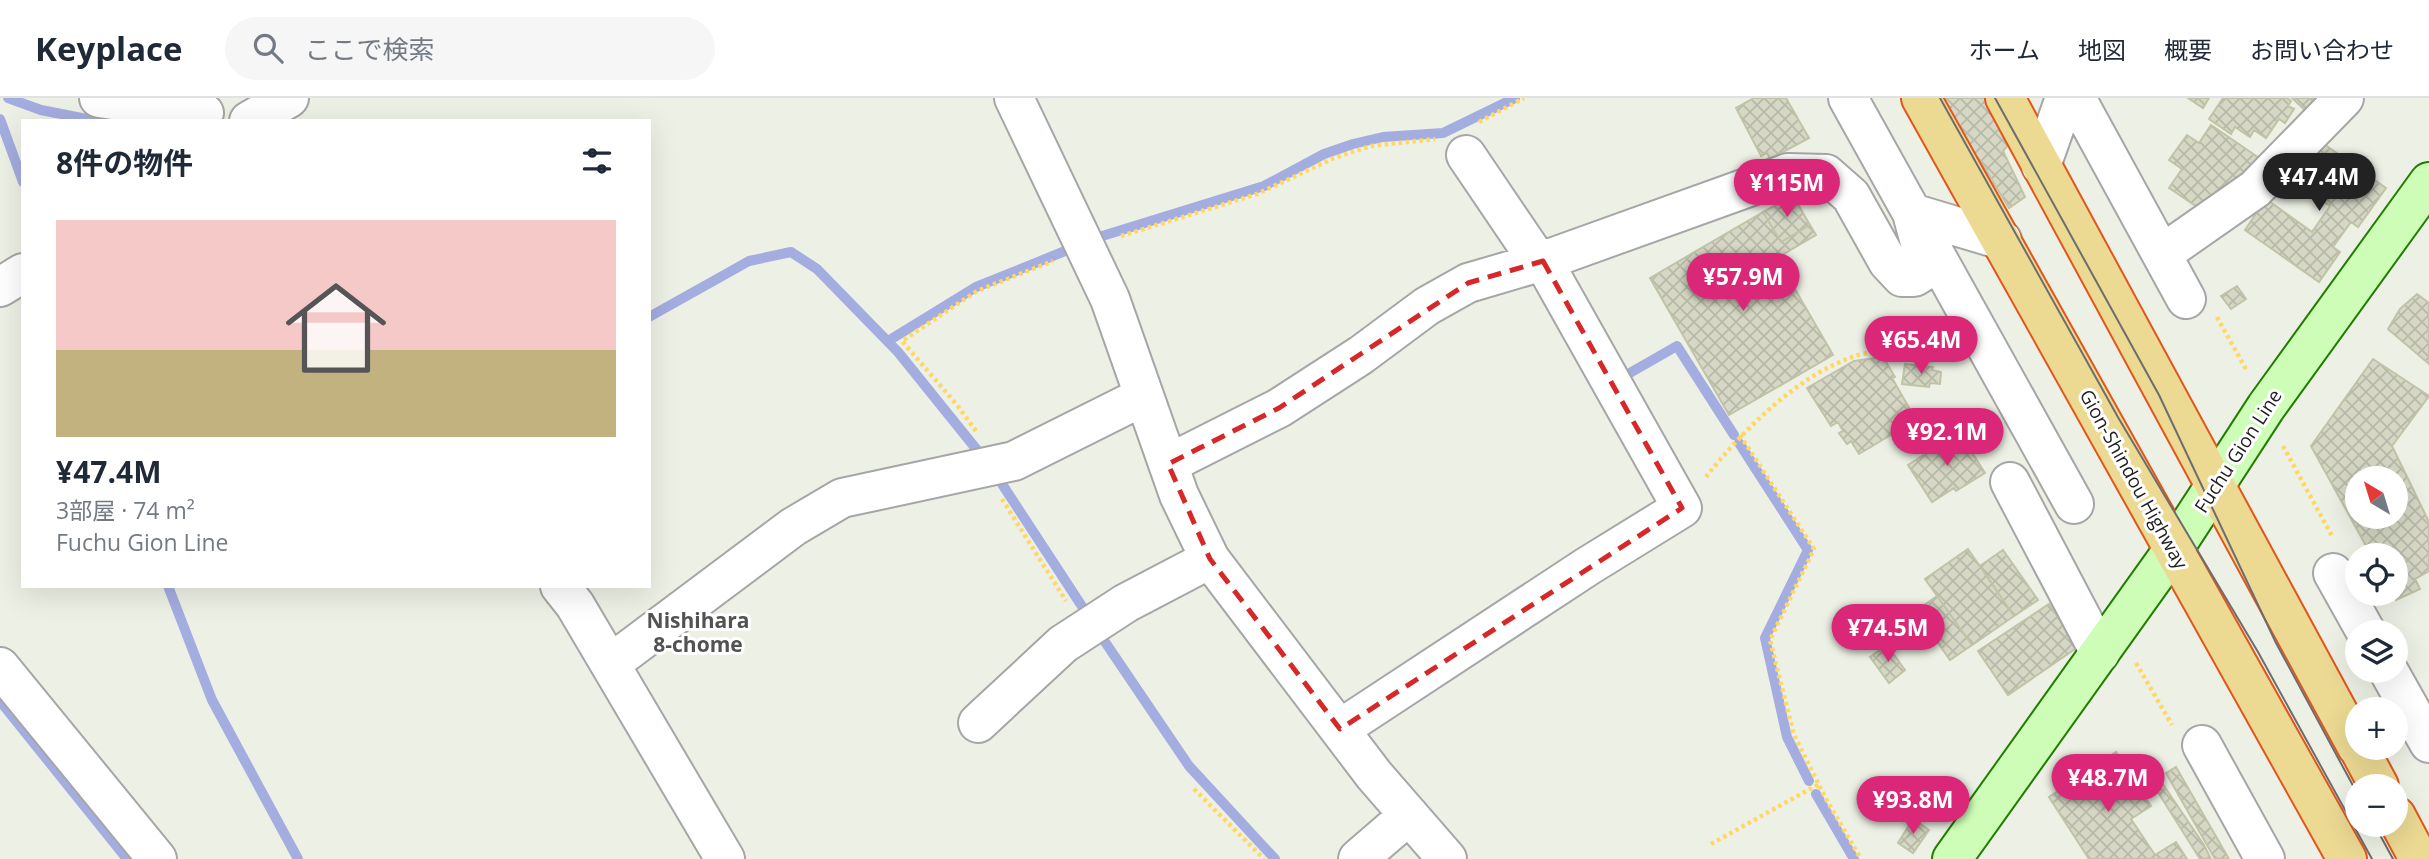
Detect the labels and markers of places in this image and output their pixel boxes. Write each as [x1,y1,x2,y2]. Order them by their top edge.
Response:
pin: ¥47.4M [2262,153,2376,213]
pin: ¥115M [1738,159,1836,219]
pin: ¥57.9M [1686,254,1800,313]
pin: ¥65.4M [1864,316,1978,376]
pin: ¥92.1M [1890,408,2004,468]
pin: ¥74.5M [1831,604,1945,664]
pin: ¥48.7M [2051,754,2165,814]
pin: ¥93.8M [1856,776,1970,836]

